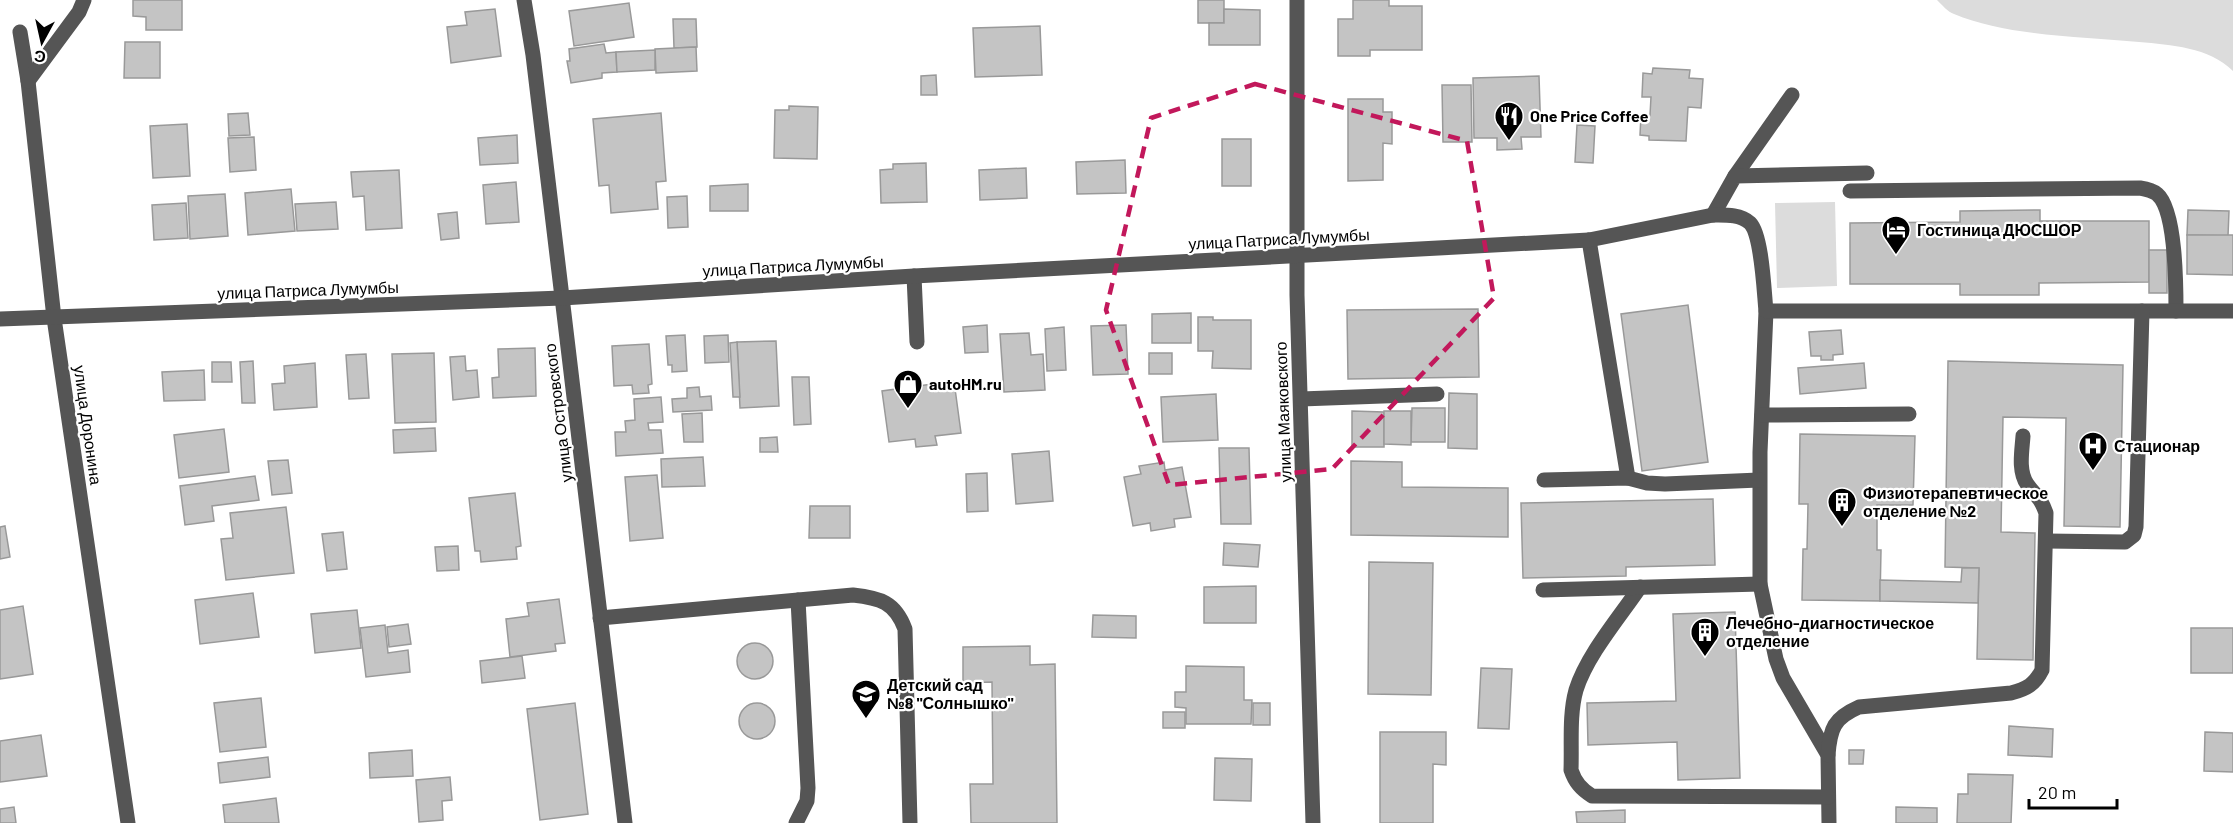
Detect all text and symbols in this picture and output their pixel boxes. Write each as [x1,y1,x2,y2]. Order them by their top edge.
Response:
north arrow [12,12,72,72]
text: С [32,47,47,68]
restaurant icon: One Price Coffee [1493,100,1525,142]
place label: One Price Coffee [1530,106,1649,125]
hotel icon: Гостиница ДЮСШОР [1880,214,1912,256]
place label: Гостиница ДЮСШОР [1917,220,2082,239]
street label: улица Патриса Лумумбы [1188,224,1370,253]
street label: улица Патриса Лумумбы [702,251,884,280]
street label: улица Патриса Лумумбы [217,277,399,302]
street label: улица Маяковского [1271,341,1294,483]
street label: улица Островского [540,343,575,483]
street label: улица Доронина [71,364,106,486]
shop icon: autoHM.ru [892,368,924,410]
place label: autoHM.ru [929,374,1002,393]
hospital icon: Стационар [2077,430,2109,472]
place label: Стационар [2114,436,2200,455]
place label: Физиотерапевтическое отделение №2 [1863,483,2048,520]
building icon: Физиотерапевтическое отделение №2 [1826,486,1858,528]
place label: Лечебно-диагностическое отделение [1726,613,1934,650]
building icon: Лечебно-диагностическое отделение [1689,616,1721,658]
place label: Детский сад №8 "Солнышко" [887,675,1014,712]
school or university icon: Детский сад №8 "Солнышко" [850,678,882,720]
scale bar [2029,772,2118,810]
text: 20 m [2038,781,2076,803]

